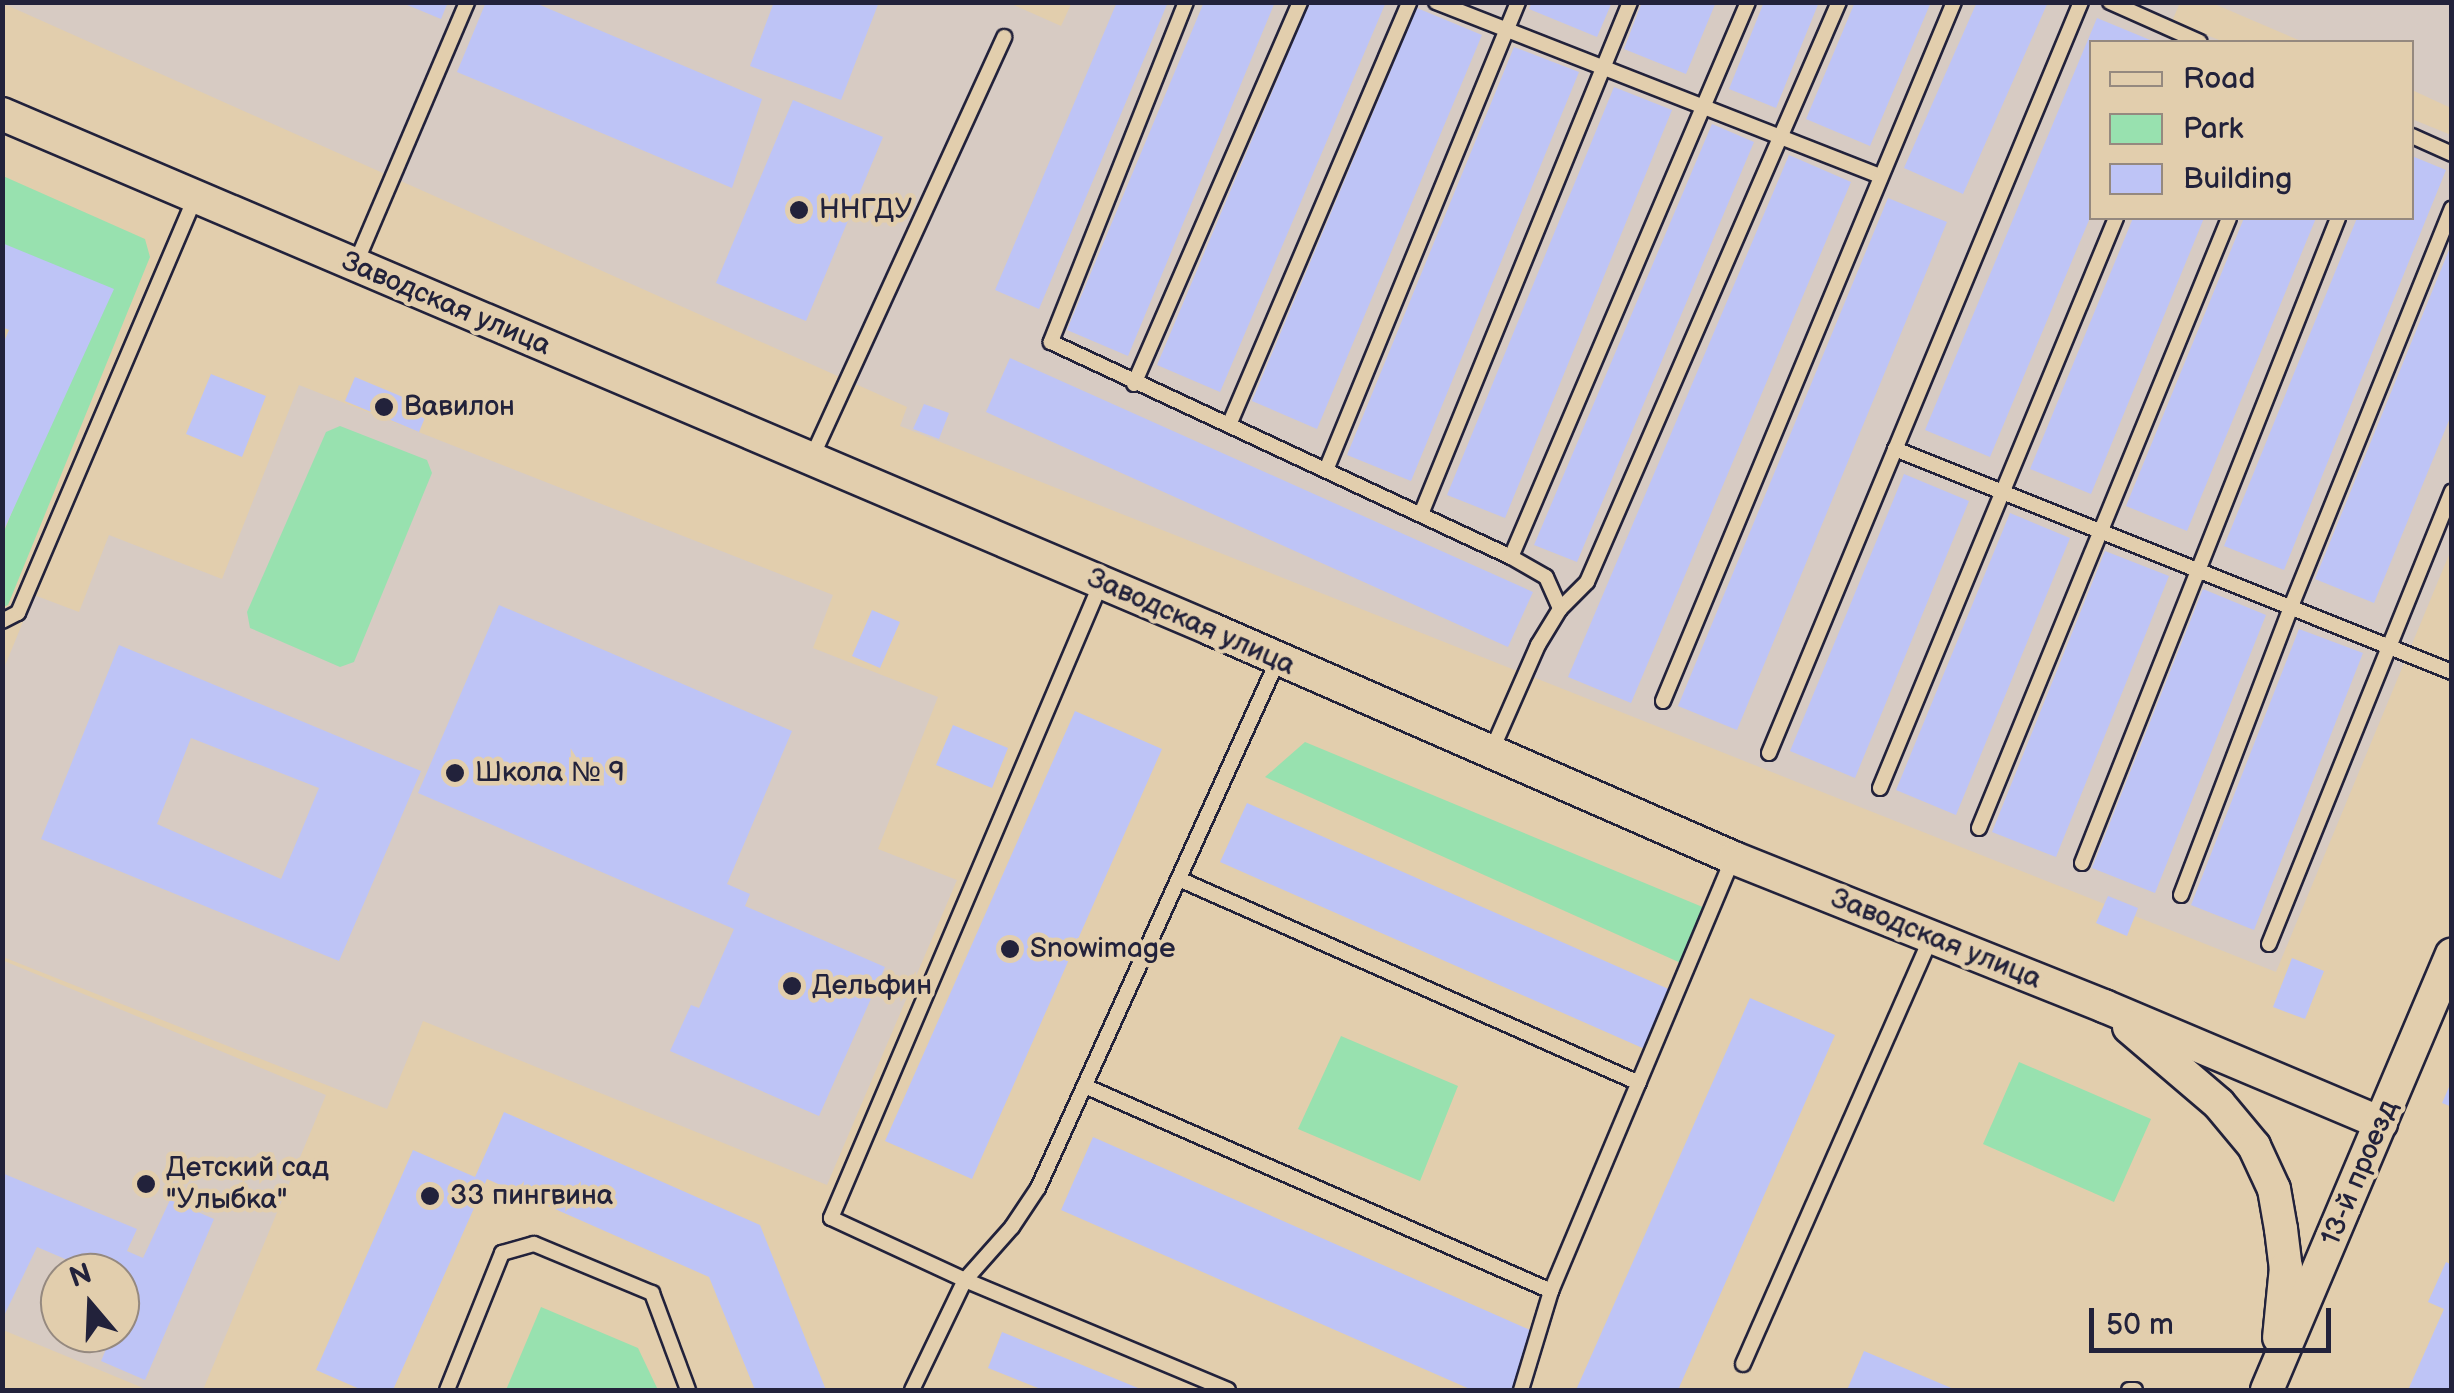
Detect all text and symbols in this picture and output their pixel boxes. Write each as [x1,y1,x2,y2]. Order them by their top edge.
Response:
legend [2089,40,2414,220]
text: Road [2183,61,2256,97]
text: Park [2183,111,2243,147]
text: Building [2183,161,2292,197]
place label: ННГДУ [819,193,913,227]
marker: ННГДУ [788,199,810,221]
street label: Заводская улица [336,245,556,363]
place label: Вавилон [404,390,515,424]
marker: Вавилон [373,396,395,418]
street label: Заводская улица [1082,561,1300,683]
place label: Школа № 9 [475,756,625,790]
marker: Школа № 9 [444,762,466,784]
street label: Заводская улица [1826,882,2046,996]
place label: Snowimage [1030,932,1176,966]
marker: Snowimage [999,938,1021,960]
place label: Дельфин [812,969,932,1003]
marker: Дельфин [781,975,803,997]
street label: 13-й проезд [2314,1095,2406,1251]
place label: Детский сад "Улыбка" [166,1151,329,1217]
marker: Детский сад "Улыбка" [135,1173,157,1195]
place label: 33 пингвина [450,1179,613,1213]
marker: 33 пингвина [419,1185,441,1207]
north arrow [40,1253,140,1353]
text: N [65,1257,96,1295]
scale bar [2094,1288,2336,1350]
text: 50 m [2106,1307,2174,1343]

